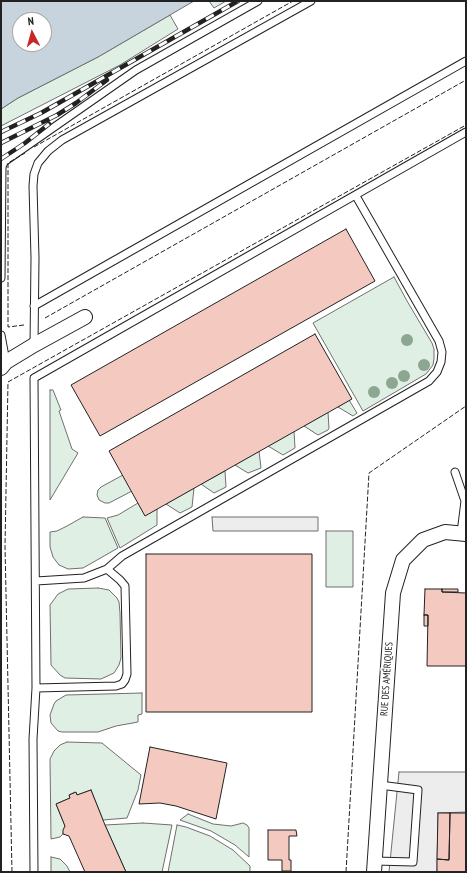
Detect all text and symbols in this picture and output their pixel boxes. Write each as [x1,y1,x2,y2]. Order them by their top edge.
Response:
north arrow [12,12,52,52]
text: N [27,14,35,28]
street label: RUE DES AMÉRIQUES [378,642,396,716]

